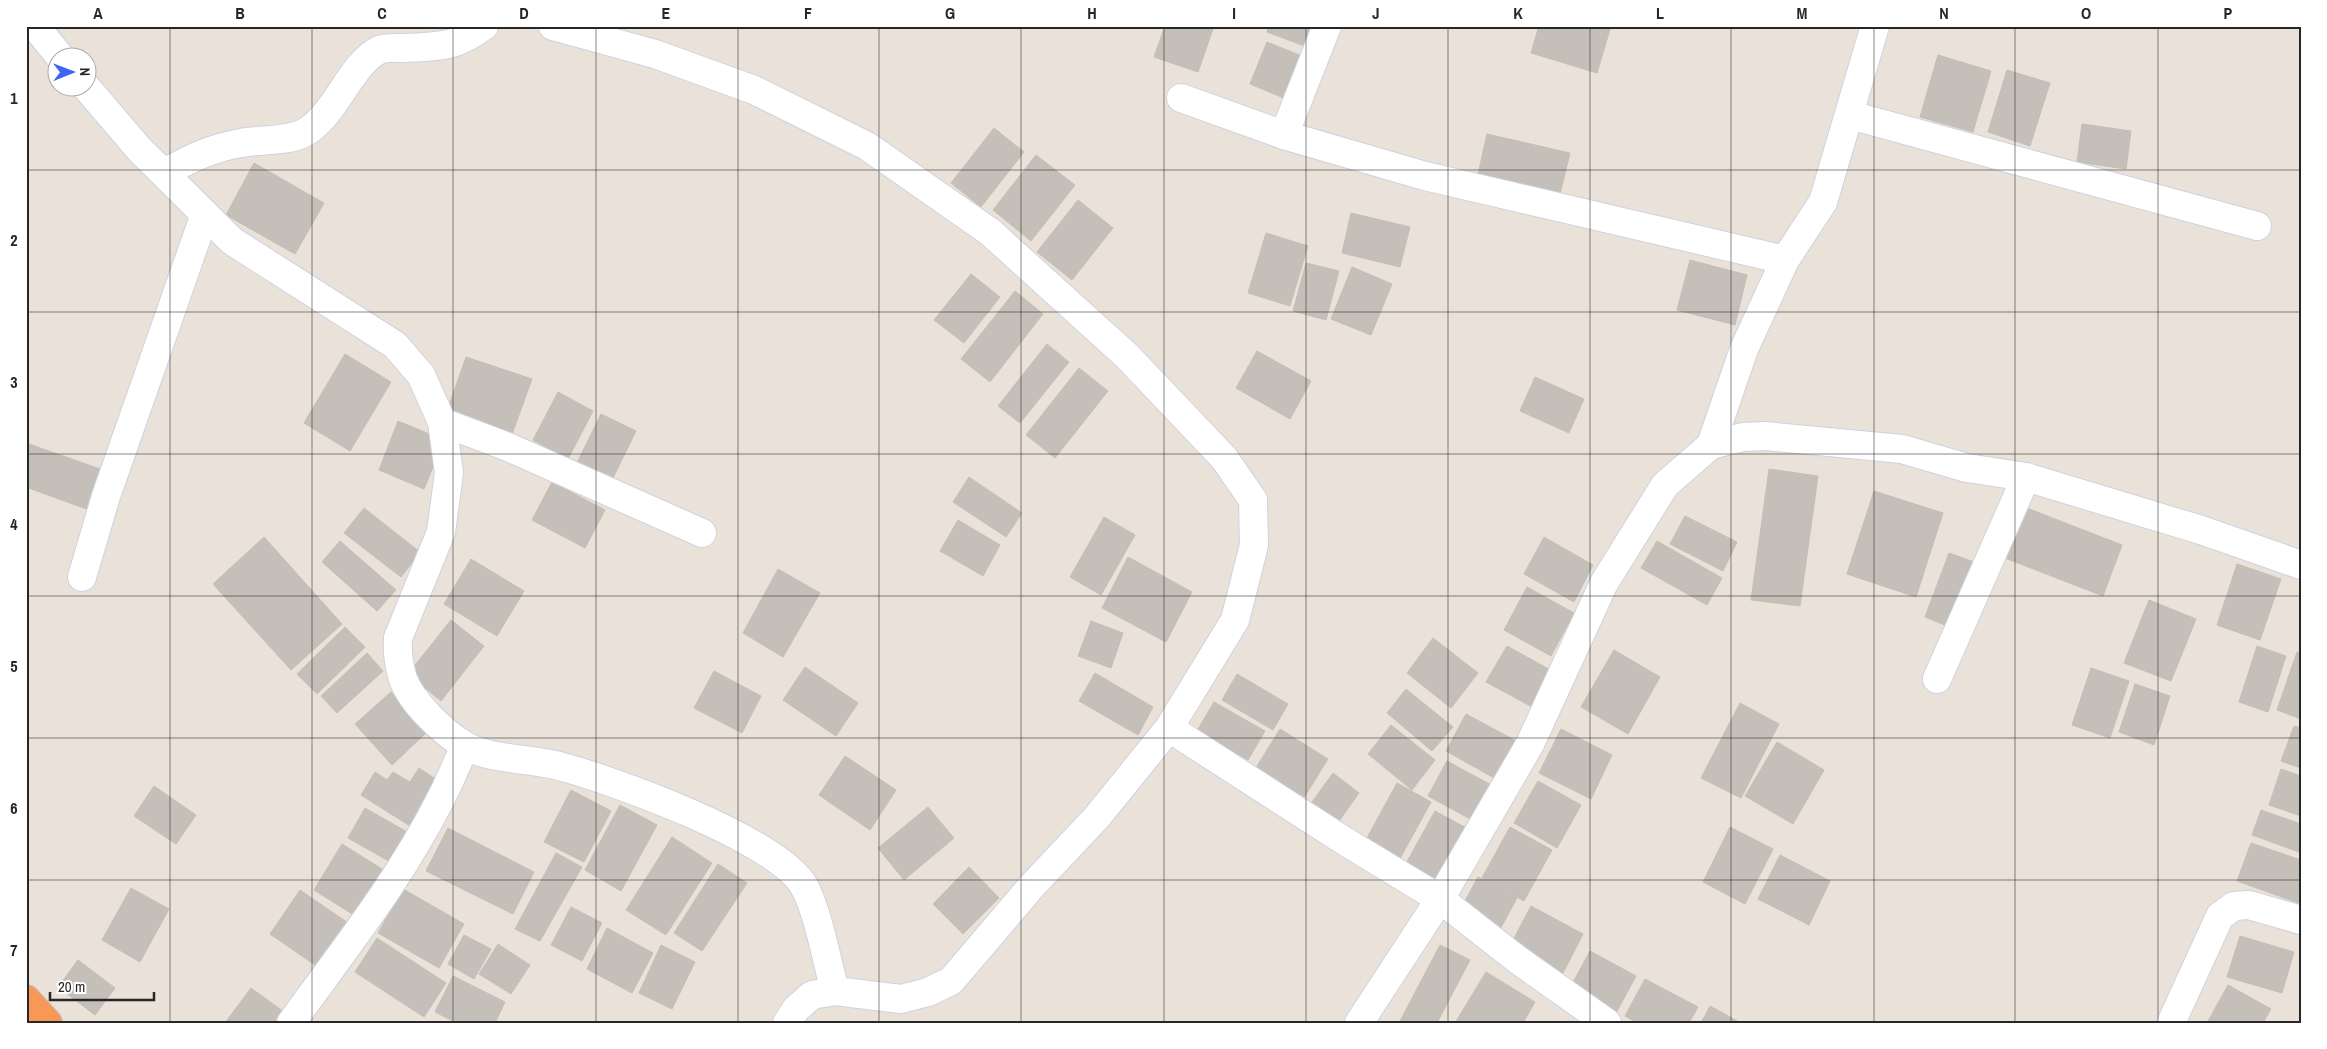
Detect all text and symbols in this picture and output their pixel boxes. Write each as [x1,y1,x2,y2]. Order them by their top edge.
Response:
text: A [93,2,103,24]
text: B [235,2,245,24]
text: C [377,2,387,24]
text: D [519,2,529,24]
text: E [662,2,671,24]
text: F [804,2,812,24]
text: G [945,2,955,24]
text: H [1087,2,1097,24]
text: I [1232,2,1236,24]
text: J [1372,2,1380,24]
text: K [1513,2,1523,24]
text: L [1656,2,1664,24]
text: M [1797,2,1808,24]
text: N [1939,2,1949,24]
text: O [2081,2,2091,24]
text: P [2224,2,2233,24]
north arrow [48,48,98,98]
text: N [76,67,94,76]
text: 1 [10,87,18,109]
text: 2 [10,229,18,251]
text: 3 [10,371,18,393]
text: 4 [10,513,18,535]
text: 5 [10,655,18,677]
text: 6 [10,797,18,819]
text: 7 [10,939,18,961]
scale bar [50,969,154,1001]
text: 20 m [58,976,85,997]

